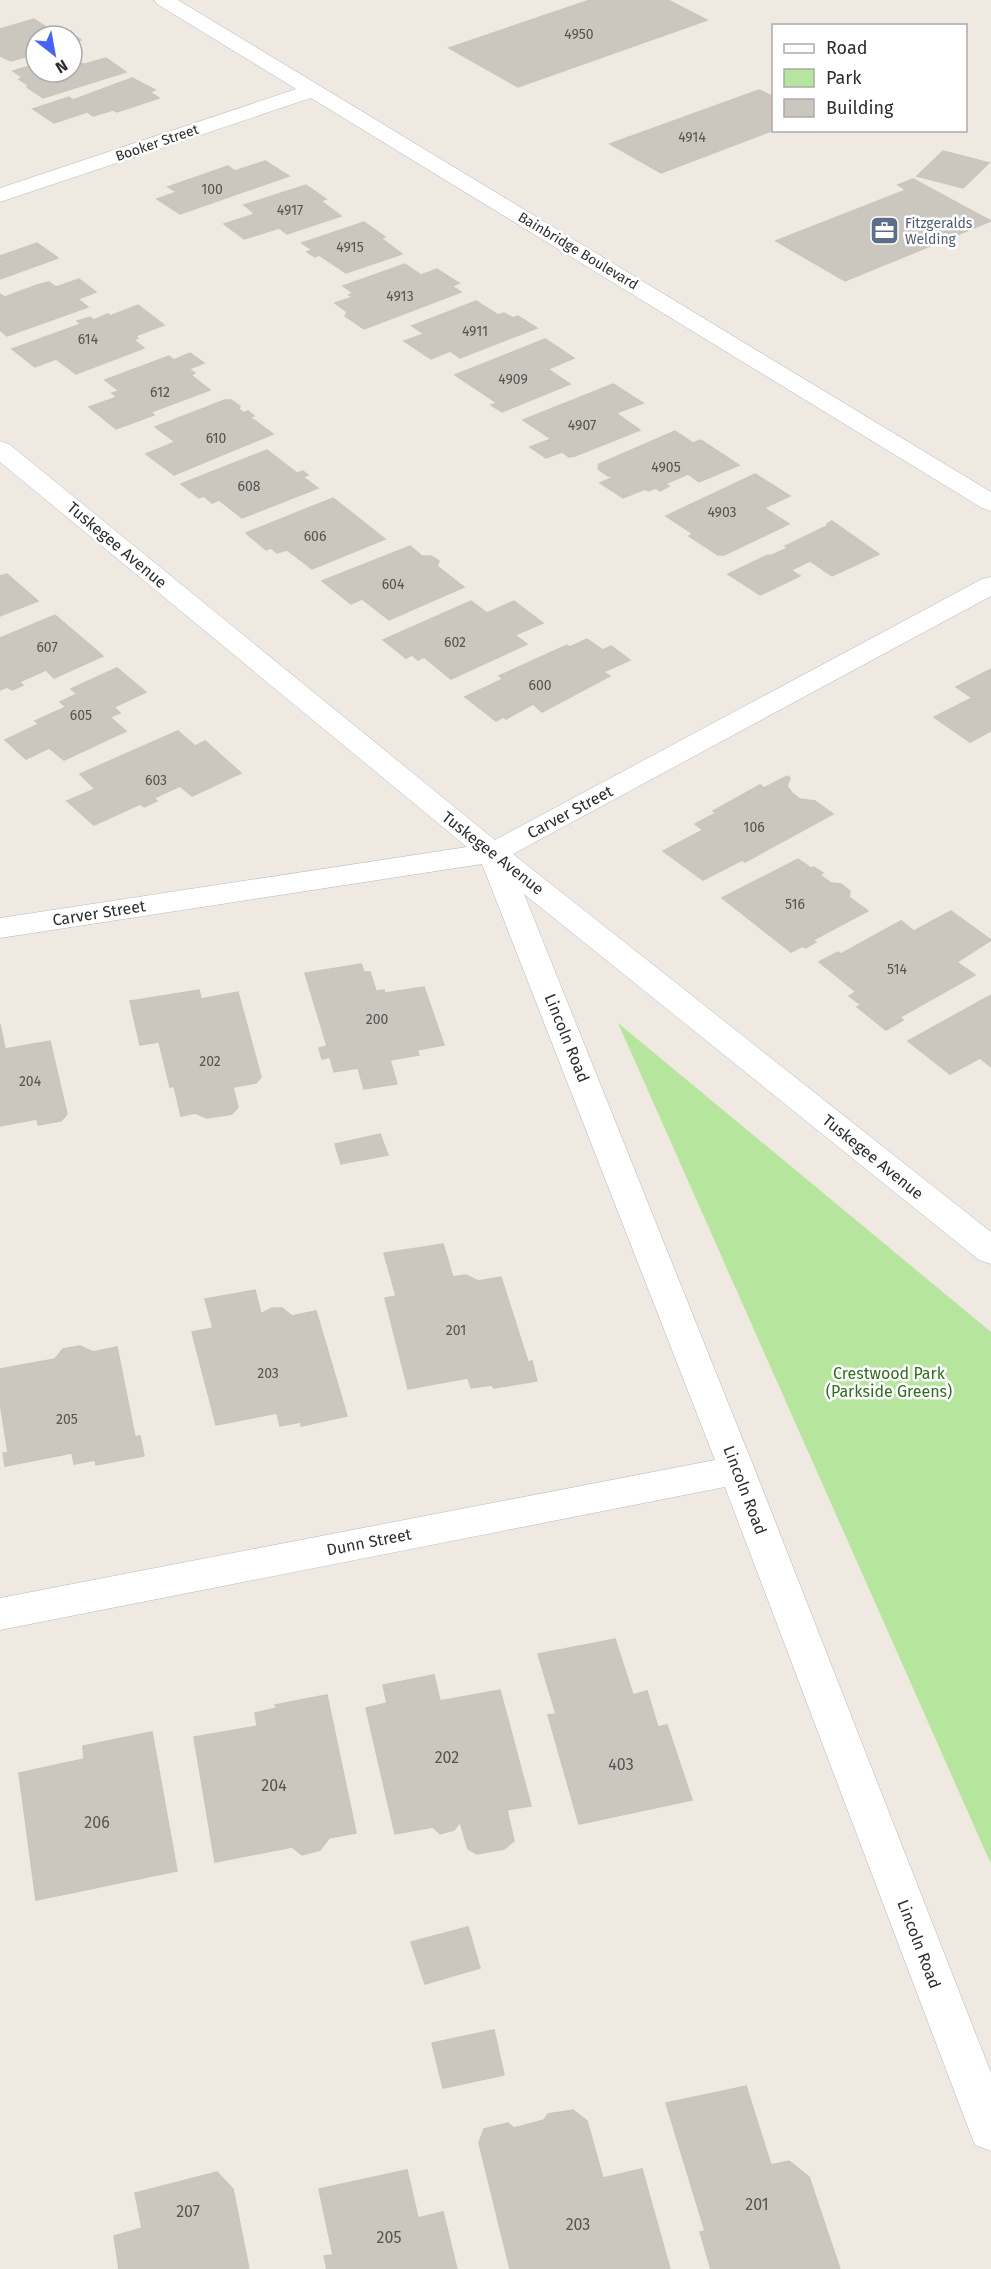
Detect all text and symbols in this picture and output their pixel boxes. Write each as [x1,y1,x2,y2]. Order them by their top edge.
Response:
north arrow [24,24,84,84]
legend [772,24,967,132]
house number: 4950 [564,26,594,43]
text: Road [826,37,868,59]
text: N [52,56,71,77]
text: Park [826,67,862,89]
text: Building [826,97,894,119]
street label: Booker Street [113,121,202,165]
house number: 4914 [678,129,706,146]
house number: 100 [201,181,223,198]
house number: 4917 [277,202,303,219]
street label: Bainbridge Boulevard [515,208,641,294]
office icon: Fitzgeralds Welding [868,215,900,247]
place label: Fitzgeralds Welding [905,215,973,248]
house number: 4915 [336,239,364,256]
house number: 4913 [386,288,414,305]
house number: 4911 [462,323,488,340]
house number: 614 [78,331,99,348]
house number: 4909 [498,371,528,388]
house number: 612 [150,384,170,401]
house number: 4907 [568,417,596,434]
house number: 610 [206,430,227,447]
house number: 4905 [651,459,681,476]
house number: 608 [238,478,261,495]
street label: Tuskegee Avenue [63,498,171,592]
house number: 4903 [707,504,737,521]
house number: 606 [304,528,326,545]
house number: 604 [382,576,405,593]
house number: 602 [444,634,466,651]
house number: 607 [36,639,58,656]
house number: 600 [528,677,552,694]
house number: 605 [70,707,92,724]
house number: 603 [145,772,167,789]
street label: Carver Street [524,781,616,842]
street label: Tuskegee Avenue [438,807,548,899]
house number: 106 [743,819,765,836]
street label: Carver Street [51,896,147,930]
house number: 516 [785,896,805,913]
house number: 514 [887,961,907,978]
street label: Lincoln Road [541,991,593,1085]
house number: 200 [366,1011,388,1028]
house number: 202 [199,1053,221,1070]
house number: 204 [19,1073,42,1090]
street label: Tuskegee Avenue [819,1111,927,1203]
house number: 201 [446,1322,466,1339]
park label: Crestwood Park (Parkside Greens) [826,1364,952,1401]
house number: 203 [257,1365,279,1382]
house number: 205 [56,1411,78,1428]
street label: Lincoln Road [719,1443,771,1537]
street label: Dunn Street [325,1524,413,1560]
house number: 202 [435,1748,459,1767]
house number: 403 [608,1755,634,1774]
house number: 204 [261,1776,287,1795]
house number: 206 [84,1813,110,1832]
street label: Lincoln Road [893,1897,945,1991]
house number: 201 [745,2195,769,2214]
house number: 207 [176,2202,200,2221]
house number: 203 [566,2215,590,2234]
house number: 205 [377,2228,401,2247]

